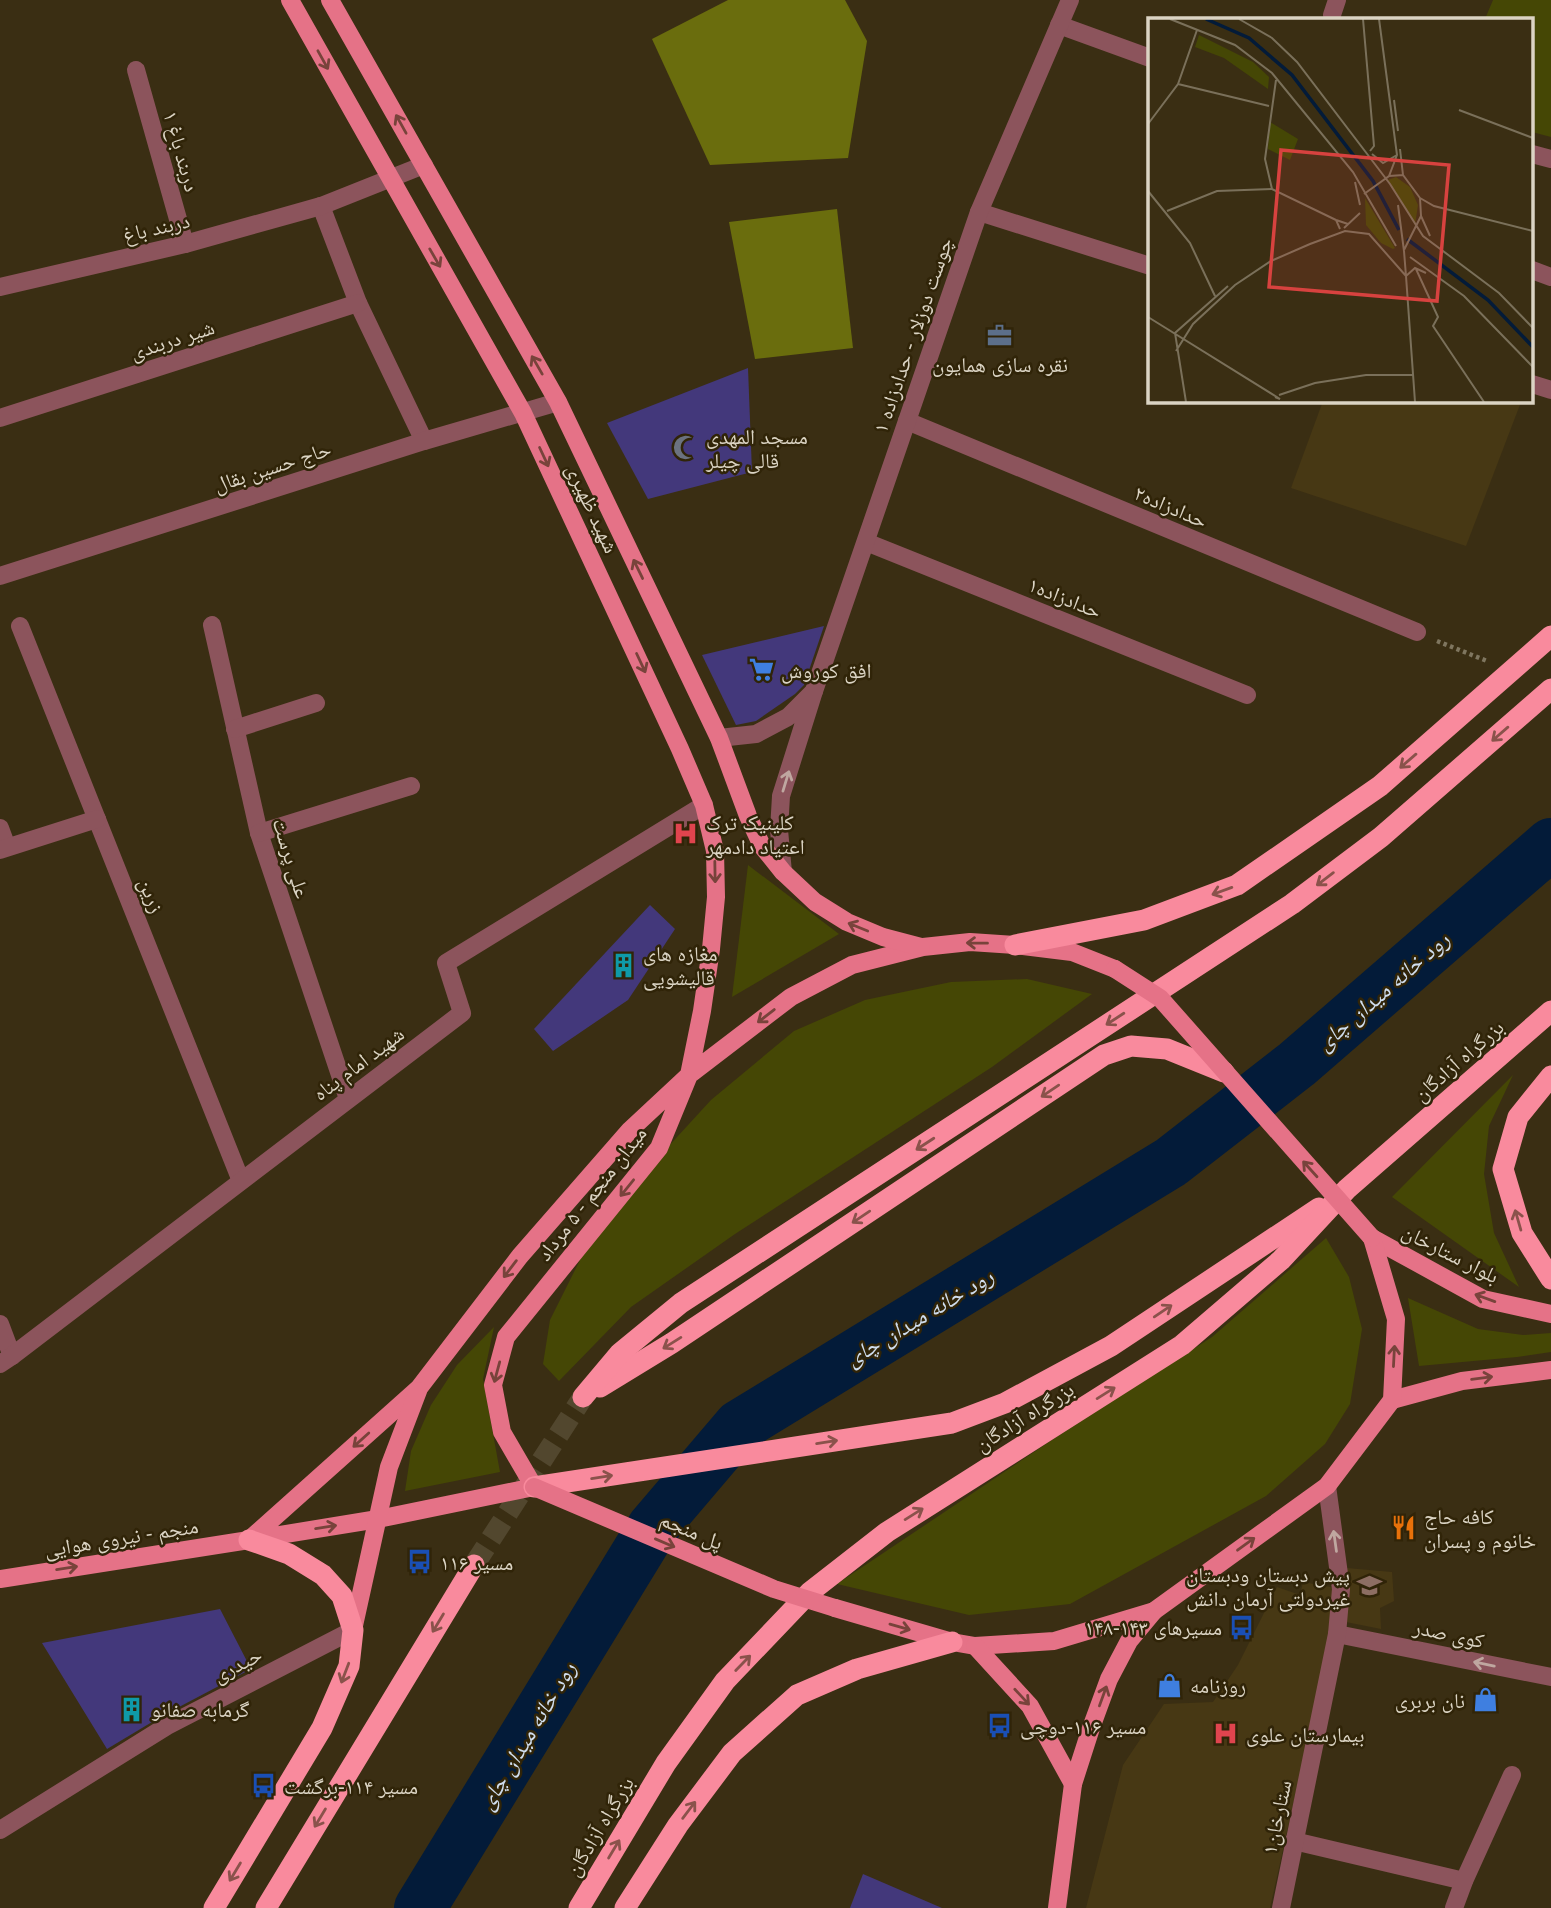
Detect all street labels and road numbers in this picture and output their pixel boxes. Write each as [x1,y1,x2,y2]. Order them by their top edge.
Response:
street label: دربند باغ ۱ [157,107,207,195]
street label: دربند باغ [120,206,192,248]
street label: چوست دوزلار - حدادزاده ۱ [865,233,959,437]
street label: شیر دربندی [126,312,218,366]
street label: حاج حسین بقال [210,434,334,498]
street label: شهید ظهیری [560,459,626,557]
street label: حدادزاده۲ [1130,478,1212,534]
street label: حدادزاده۱ [1024,570,1106,624]
street label: علی پرست [267,815,318,902]
street label: زرین [132,873,172,917]
street label: بزرگراه آزادگان [1407,1013,1509,1107]
street label: شهید امام پناه [307,1019,410,1107]
street label: میدان منجم - ۵ مرداد [530,1120,653,1267]
street label: بلوار ستارخان [1398,1217,1504,1289]
street label: بزرگراه آزادگان [969,1375,1079,1457]
street label: پل منجم [656,1504,728,1557]
street label: منجم - نیروی هوایی [42,1511,200,1564]
street label: کوی صدر [1410,1612,1487,1654]
street label: حیدری [207,1640,267,1688]
street label: بزرگراه آزادگان [558,1771,640,1881]
street label: ستارخان۱ [1254,1777,1298,1857]

